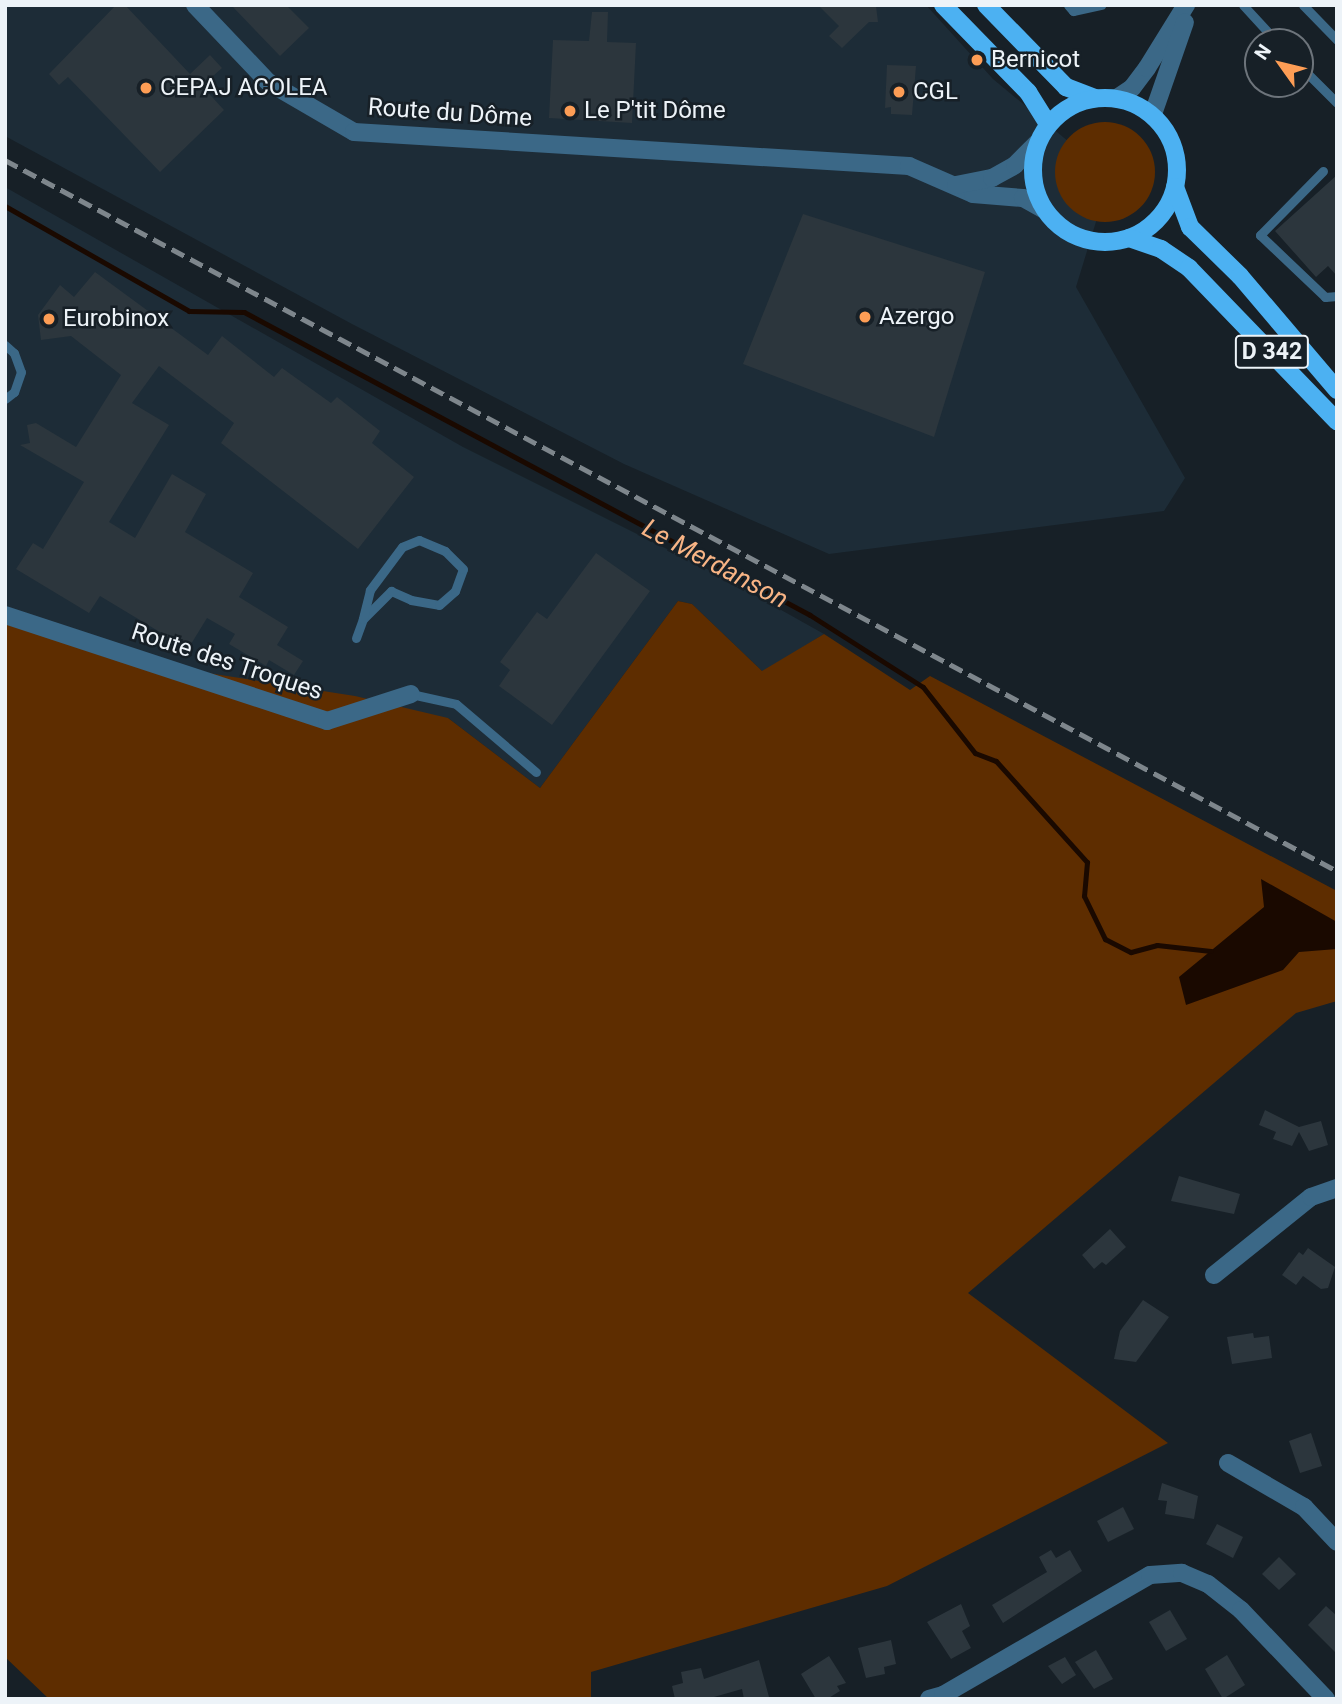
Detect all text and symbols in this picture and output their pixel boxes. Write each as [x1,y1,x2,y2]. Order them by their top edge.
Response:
north arrow [1244,28,1314,98]
text: N [1250,40,1276,64]
place label: Bernicot [991,46,1080,74]
marker: Bernicot [969,52,985,68]
place label: CEPAJ ACOLEA [160,74,328,102]
place label: CGL [913,78,958,106]
marker: CEPAJ ACOLEA [138,80,154,96]
marker: CGL [891,84,907,100]
street label: Route du Dôme [367,93,533,133]
place label: Le P'tit Dôme [584,97,726,125]
marker: Le P'tit Dôme [562,103,578,119]
place label: Azergo [879,303,954,331]
place label: Eurobinox [63,305,169,333]
marker: Azergo [857,309,873,325]
marker: Eurobinox [41,311,57,327]
road number: D 342 [1234,332,1310,372]
water label: Le Merdanson [637,513,793,615]
street label: Route des Troques [128,617,326,707]

